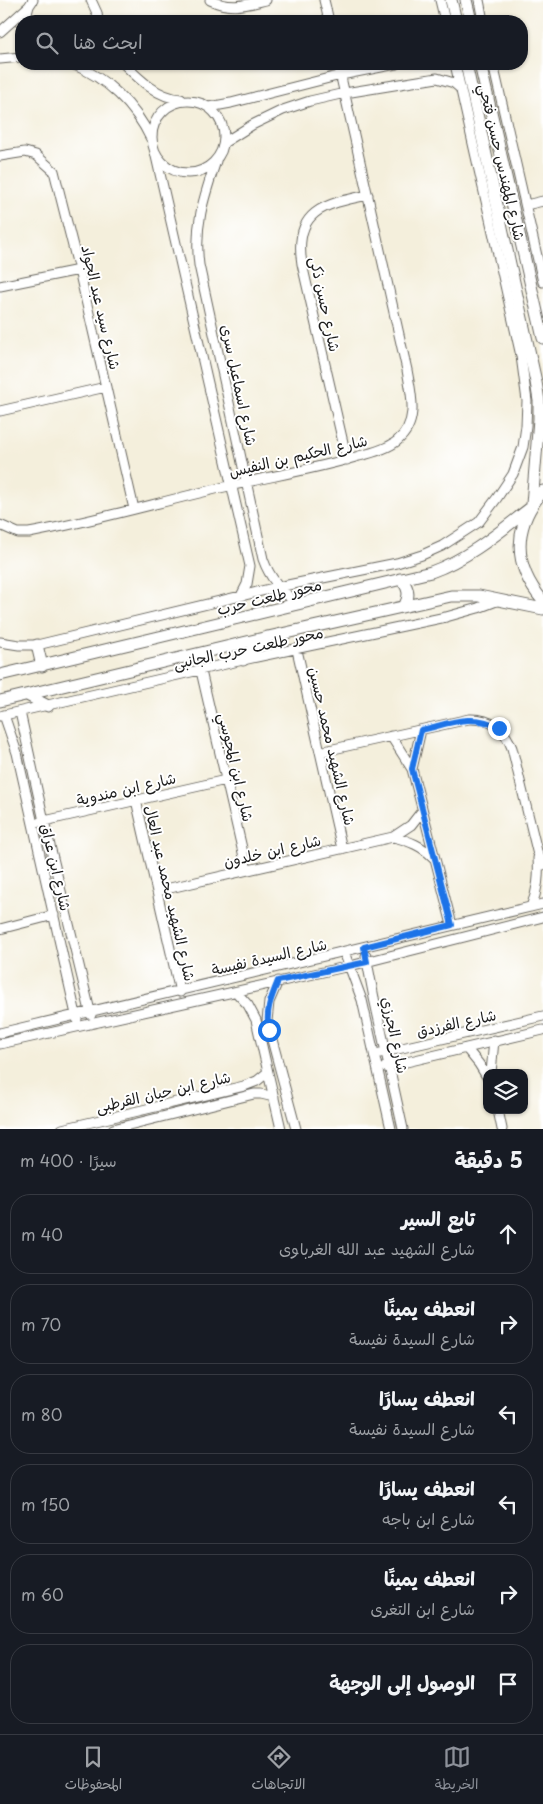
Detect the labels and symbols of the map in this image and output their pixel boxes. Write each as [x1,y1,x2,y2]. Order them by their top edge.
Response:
street label: شارع المهندس حسن فتحي [471,81,532,243]
street label: شارع سيد عبد الجواد [76,242,128,372]
street label: شارع حسن ذكى [305,254,347,354]
street label: شارع اسماعيل سرى [216,322,264,448]
street label: شارع الحكيم بن النفيس [226,428,370,484]
street label: محور طلعت حرب [214,572,324,620]
street label: محور طلعت حرب الجانبى [171,620,325,674]
street label: شارع الشهيد محمد حسين [304,665,362,827]
street label: شارع ابن المجوسي [210,710,261,824]
route end [488,717,511,740]
street label: شارع ابن مندوية [74,765,178,811]
street label: شارع الشهيد محمد عبد العال [140,803,202,983]
street label: شارع ابن عراق [36,821,78,913]
street label: شارع ابن خلدون [221,828,323,872]
street label: شارع السيدة نفيسة [209,932,329,980]
street label: شارع الجرزي [376,995,415,1076]
street label: شارع الفرزدق [414,1002,498,1042]
route start [258,1019,281,1042]
street label: شارع ابن حيان القرطبى [93,1064,233,1118]

